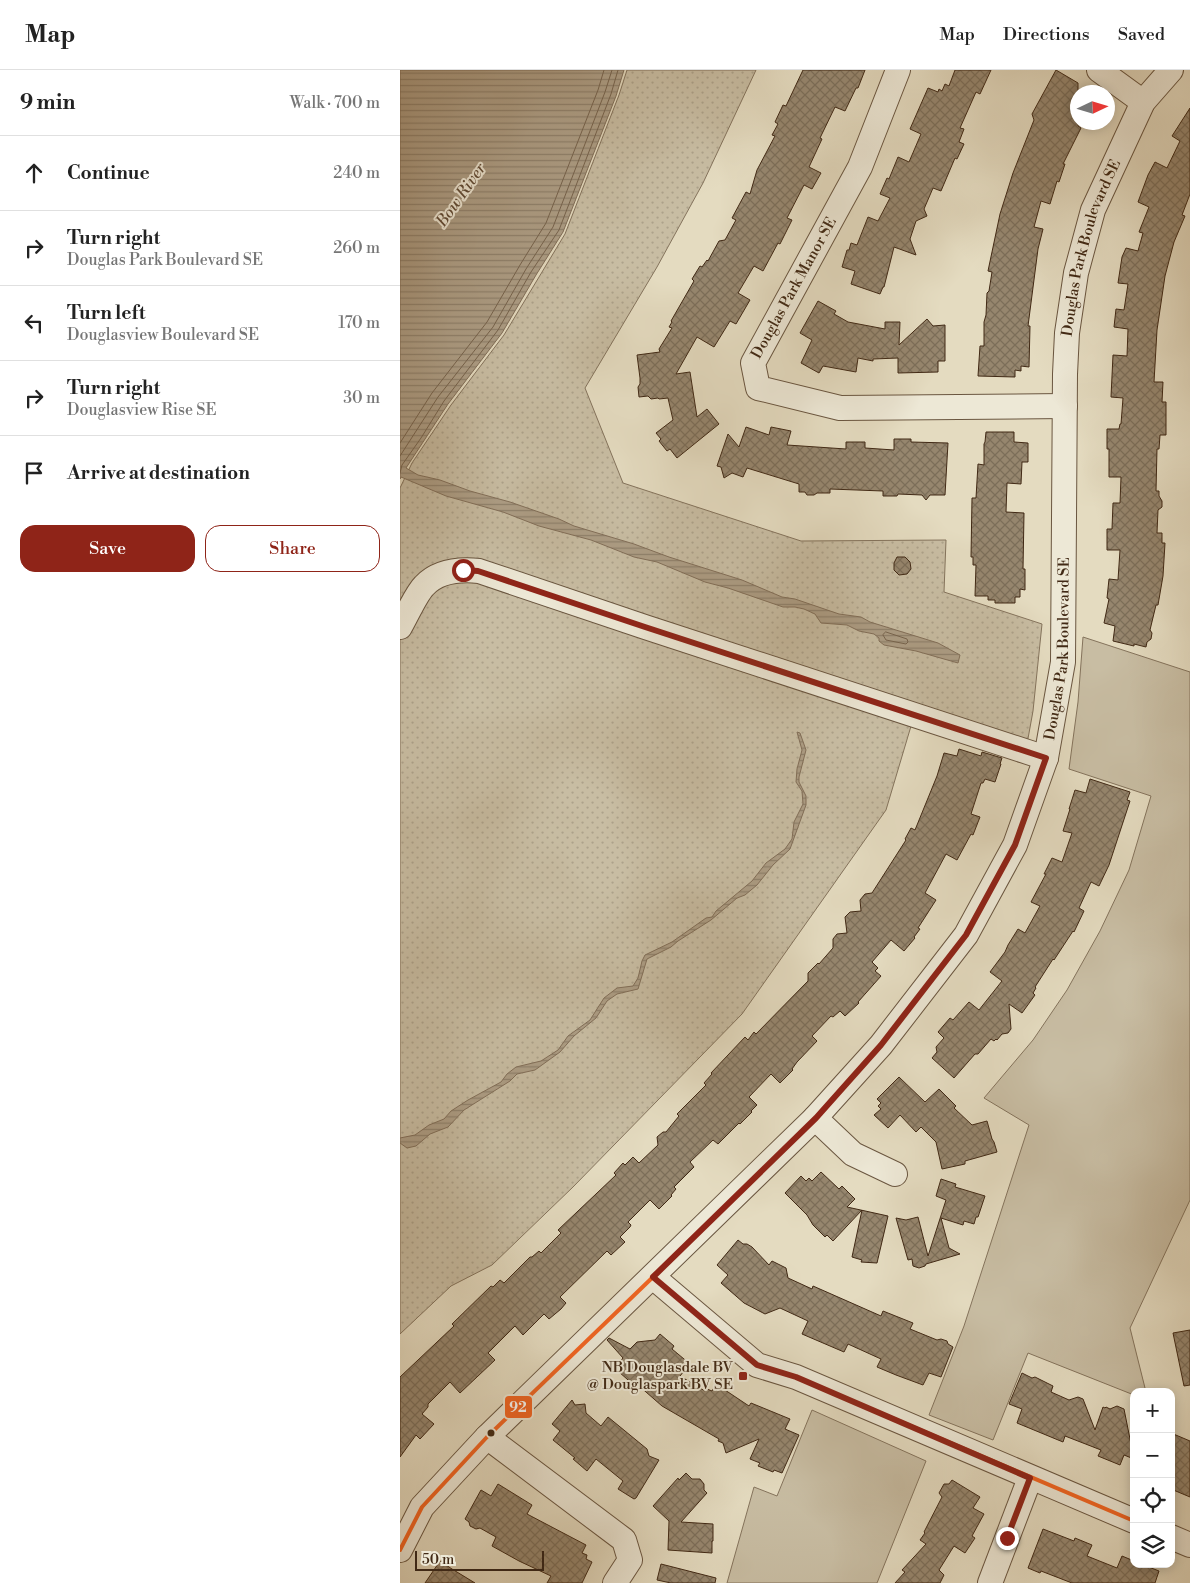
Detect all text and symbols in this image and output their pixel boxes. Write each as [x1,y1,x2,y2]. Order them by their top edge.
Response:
text: Map [25,20,75,50]
text: Map [939,23,975,46]
text: Directions [1003,23,1090,46]
text: Saved [1118,23,1165,46]
north arrow [1070,85,1115,130]
text: 9 min [20,90,75,116]
text: Walk · 700 m [290,93,380,113]
street label: Douglas Park Boulevard SE [1057,156,1125,338]
water label: Bow River [431,158,491,232]
icon: ahead [20,159,48,187]
text: Continue [67,161,150,185]
text: 240 m [333,163,380,183]
street label: Douglas Park Manor SE [747,214,841,362]
text: Turn right [67,226,160,250]
icon: right [20,234,48,262]
text: 260 m [333,238,380,258]
text: Douglas Park Boulevard SE [67,250,263,270]
text: Turn left [67,301,146,325]
icon: left [20,309,48,337]
text: 170 m [338,313,380,333]
text: Douglasview Boulevard SE [67,325,259,345]
text: Turn right [67,376,160,400]
icon: right [20,384,48,412]
text: 30 m [343,388,380,408]
text: Douglasview Rise SE [67,400,217,420]
icon: arrive [20,459,48,487]
text: Arrive at destination [67,461,250,485]
button: Save [20,525,195,572]
button: Share [205,525,380,572]
street label: Douglas Park Boulevard SE [1040,557,1073,742]
route start [452,559,475,582]
place label: NB Douglasdale BV @ Douglaspark BV SE [587,1358,733,1394]
marker: NB Douglasdale BV @ Douglaspark BV SE [737,1370,749,1382]
map controls [1130,1388,1175,1568]
button: + [1130,1388,1175,1433]
line badge: 92 [504,1395,533,1419]
text: 92 [509,1399,527,1417]
unlabelled marker [486,1428,496,1438]
button: − [1130,1433,1175,1478]
button: locate [1130,1478,1175,1523]
button: layers [1130,1523,1175,1568]
route end [996,1527,1019,1550]
scale bar [415,1548,544,1571]
text: 50 m [422,1551,454,1569]

